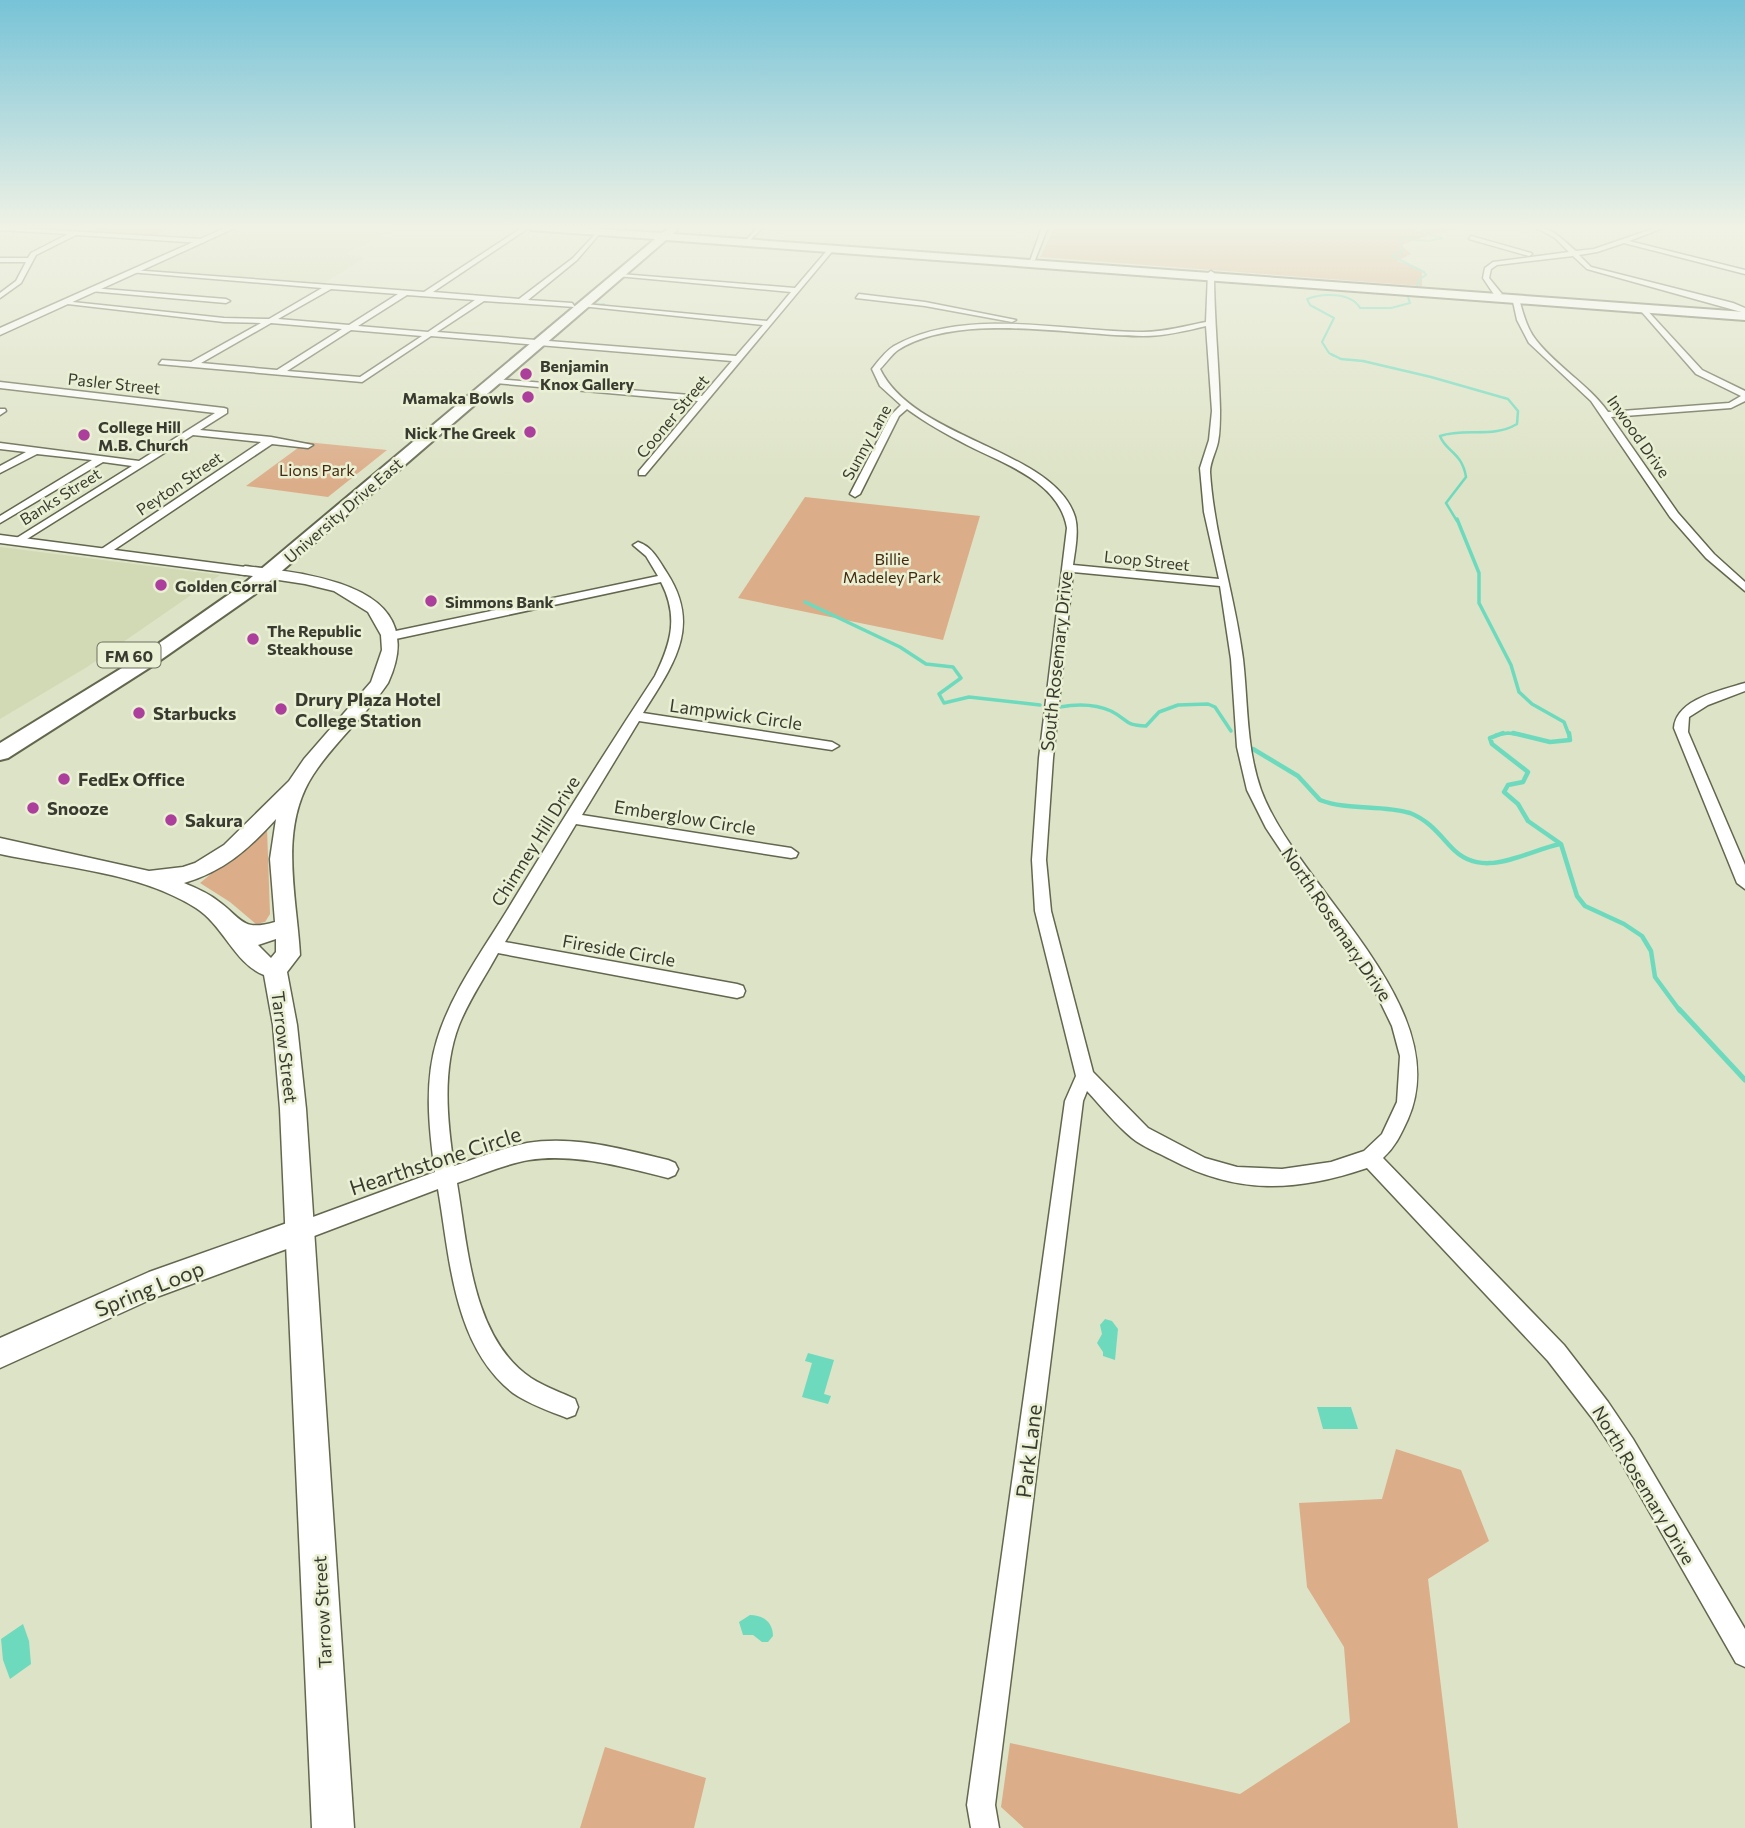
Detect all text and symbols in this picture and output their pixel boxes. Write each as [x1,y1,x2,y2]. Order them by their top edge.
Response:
place label: Benjamin Knox Gallery [540,356,635,393]
marker: Benjamin Knox Gallery [518,366,534,382]
street label: Pasler Street [67,369,162,397]
street label: Cooner Street [632,370,712,461]
place label: Mamaka Bowls [402,388,514,407]
marker: Mamaka Bowls [520,389,536,405]
street label: Inwood Drive [1604,391,1674,481]
street label: Sunny Lane [838,401,894,483]
place label: College Hill M.B. Church [98,417,188,454]
place label: Nick The Greek [404,423,517,442]
marker: Nick The Greek [522,424,538,440]
marker: College Hill M.B. Church [76,427,92,443]
street label: Peyton Street [132,447,226,519]
street label: University Drive East [280,453,406,566]
park label: Lions Park [279,460,355,479]
street label: Banks Street [16,463,104,528]
street label: Loop Street [1103,546,1191,574]
park label: Billie Madeley Park [843,549,941,586]
street label: South Rosemary Drive [1036,570,1076,752]
place label: Golden Corral [175,576,277,595]
marker: Golden Corral [153,577,169,593]
place label: Simmons Bank [445,592,555,611]
marker: Simmons Bank [423,593,439,609]
place label: The Republic Steakhouse [267,621,362,658]
marker: The Republic Steakhouse [245,631,261,647]
road number: FM 60 [97,642,160,668]
place label: Drury Plaza Hotel College Station [295,688,441,731]
street label: Lampwick Circle [668,694,804,734]
marker: Drury Plaza Hotel College Station [273,701,289,717]
place label: Starbucks [153,702,237,724]
marker: Starbucks [131,705,147,721]
place label: FedEx Office [78,768,185,790]
marker: FedEx Office [56,771,72,787]
street label: Chimney Hill Drive [486,772,584,910]
street label: Emberglow Circle [613,795,757,839]
place label: Snooze [47,797,108,819]
marker: Snooze [25,800,41,816]
place label: Sakura [185,809,243,831]
marker: Sakura [163,812,179,828]
street label: North Rosemary Drive [1277,843,1397,1005]
street label: Fireside Circle [561,929,677,971]
street label: Tarrow Street [267,990,303,1104]
street label: Hearthstone Circle [346,1120,524,1200]
street label: Spring Loop [91,1255,207,1321]
street label: North Rosemary Drive [1588,1402,1700,1568]
street label: Park Lane [1010,1403,1046,1499]
street label: Tarrow Street [308,1555,336,1669]

